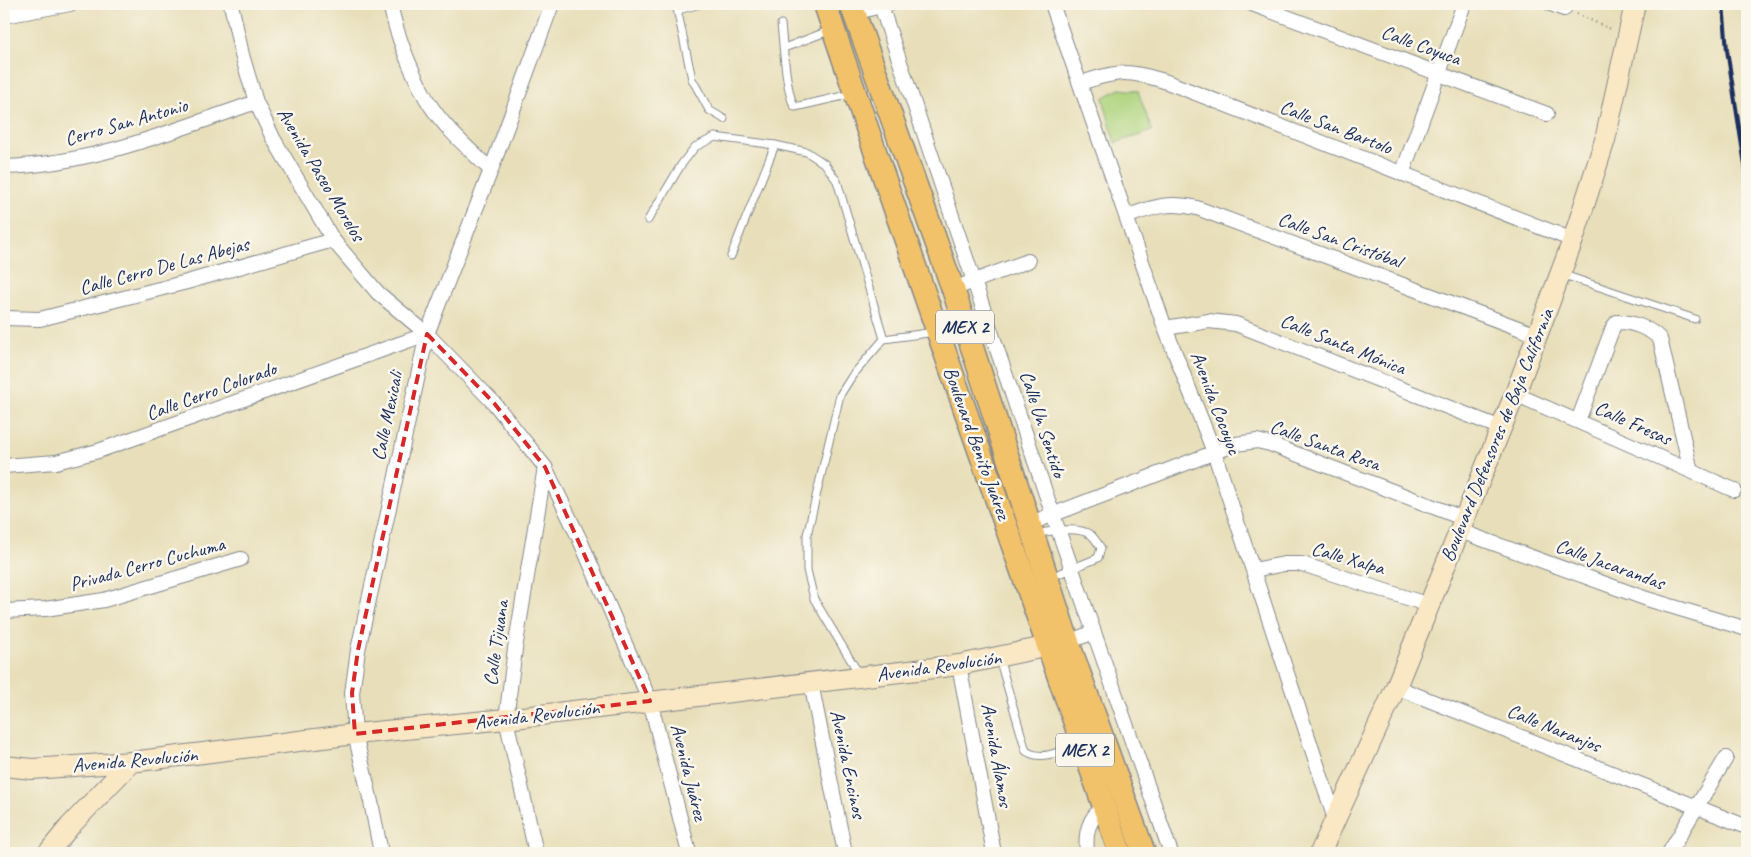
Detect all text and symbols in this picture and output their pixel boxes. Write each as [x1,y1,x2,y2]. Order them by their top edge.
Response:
street label: Calle Coyuca [1378,19,1466,71]
street label: Cerro San Antonio [62,92,191,151]
street label: Calle San Bartolo [1276,94,1397,160]
street label: Avenida Paseo Morelos [271,103,372,247]
street label: Calle San Cristóbal [1275,206,1409,275]
street label: Calle Cerro De Las Abejas [77,231,253,301]
street label: Boulevard Defensores de Baja California [1435,304,1560,565]
street label: Calle Santa Mónica [1277,308,1411,381]
road number: MEX 2 [936,311,994,344]
street label: Avenida Cocoyoc [1185,348,1247,459]
street label: Calle Cerro Colorado [142,355,281,426]
street label: Boulevard Benito Juárez [938,363,1017,524]
street label: Calle Mexicali [365,367,409,463]
street label: Calle Un Sentido [1014,368,1073,482]
street label: Calle Fresas [1591,395,1677,452]
street label: Calle Santa Rosa [1267,414,1385,477]
street label: Privada Cerro Cuchuma [67,531,229,597]
street label: Calle Jacarandas [1552,533,1670,596]
street label: Calle Xalpa [1309,536,1389,581]
street label: Calle Tijuana [478,597,515,687]
street label: Avenida Revolución [875,645,1004,687]
street label: Avenida Revolución [473,695,602,735]
street label: Calle Naranjos [1504,698,1606,759]
street label: Avenida Álamos [976,701,1019,811]
street label: Avenida Encinos [824,708,872,822]
street label: Avenida Juárez [665,721,713,824]
road number: MEX 2 [1056,734,1114,766]
street label: Avenida Revolución [71,742,200,778]

